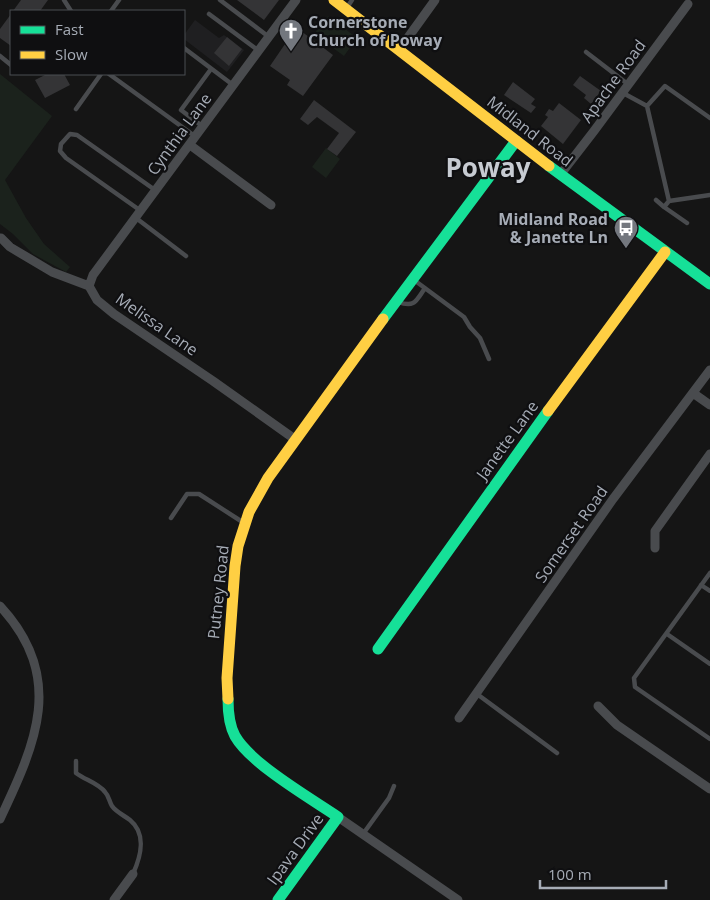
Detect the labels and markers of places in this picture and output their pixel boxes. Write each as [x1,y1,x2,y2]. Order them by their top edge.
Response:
place label: Cornerstone Church of Poway [308,11,443,51]
church icon: Cornerstone Church of Poway [278,18,304,52]
place label: Midland Road & Janette Ln [498,208,608,248]
bus stop icon: Midland Road & Janette Ln [613,215,639,249]

